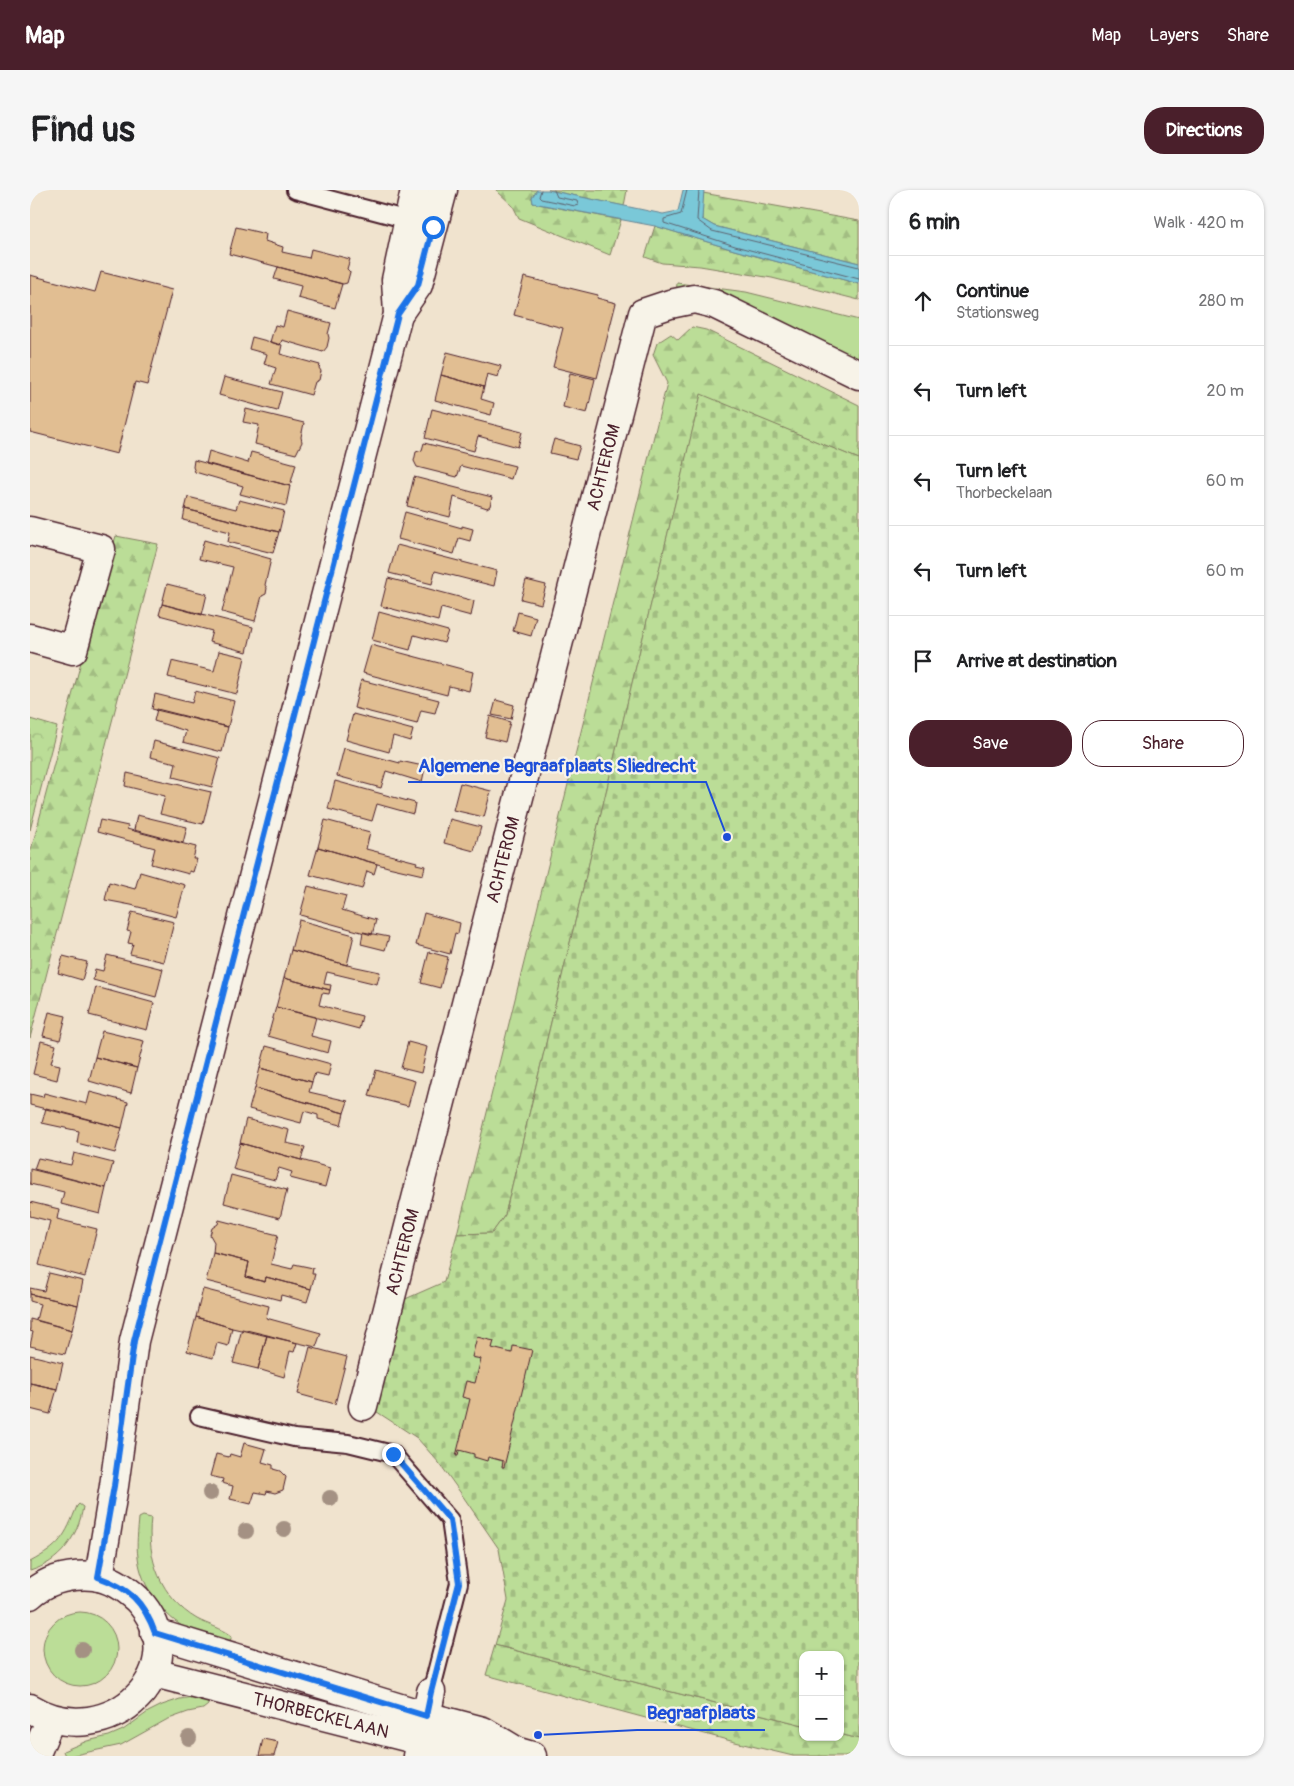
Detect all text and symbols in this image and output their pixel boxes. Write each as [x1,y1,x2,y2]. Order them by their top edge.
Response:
text: Map [25,21,65,50]
text: Map [1092,24,1121,47]
text: Layers [1149,24,1199,47]
text: Share [1227,24,1269,47]
button: Directions [1144,107,1264,154]
text: Find us [30,108,135,152]
text: 6 min [909,209,960,236]
text: Walk · 420 m [1153,213,1244,233]
route start [422,216,445,239]
text: Continue [956,279,1029,303]
icon: ahead [909,287,937,315]
text: 280 m [1198,291,1244,311]
text: Stationsweg [956,303,1039,323]
icon: left [909,377,937,405]
text: Turn left [956,379,1026,403]
text: 20 m [1206,381,1244,401]
street label: ACHTEROM [581,422,626,513]
text: Turn left [956,459,1026,483]
icon: left [909,467,937,495]
text: 60 m [1206,471,1244,491]
text: Thorbeckelaan [956,483,1052,503]
icon: left [909,557,937,585]
text: Turn left [956,559,1026,583]
text: 60 m [1206,561,1244,581]
icon: arrive [909,647,937,675]
text: Arrive at destination [956,649,1117,673]
button: Save [909,720,1072,767]
button: Share [1082,720,1244,767]
callout: Algemene Begraafplaats Sliedrecht [408,748,706,782]
text: Algemene Begraafplaats Sliedrecht [418,754,697,778]
street label: ACHTEROM [481,814,525,905]
street label: ACHTEROM [380,1206,425,1298]
route end [382,1443,405,1466]
map controls [799,1651,844,1741]
button: + [799,1651,844,1696]
street label: THORBECKELAAN [250,1687,391,1744]
callout: Begraafplaats [637,1696,765,1730]
button: − [799,1696,844,1741]
text: Begraafplaats [647,1701,756,1725]

